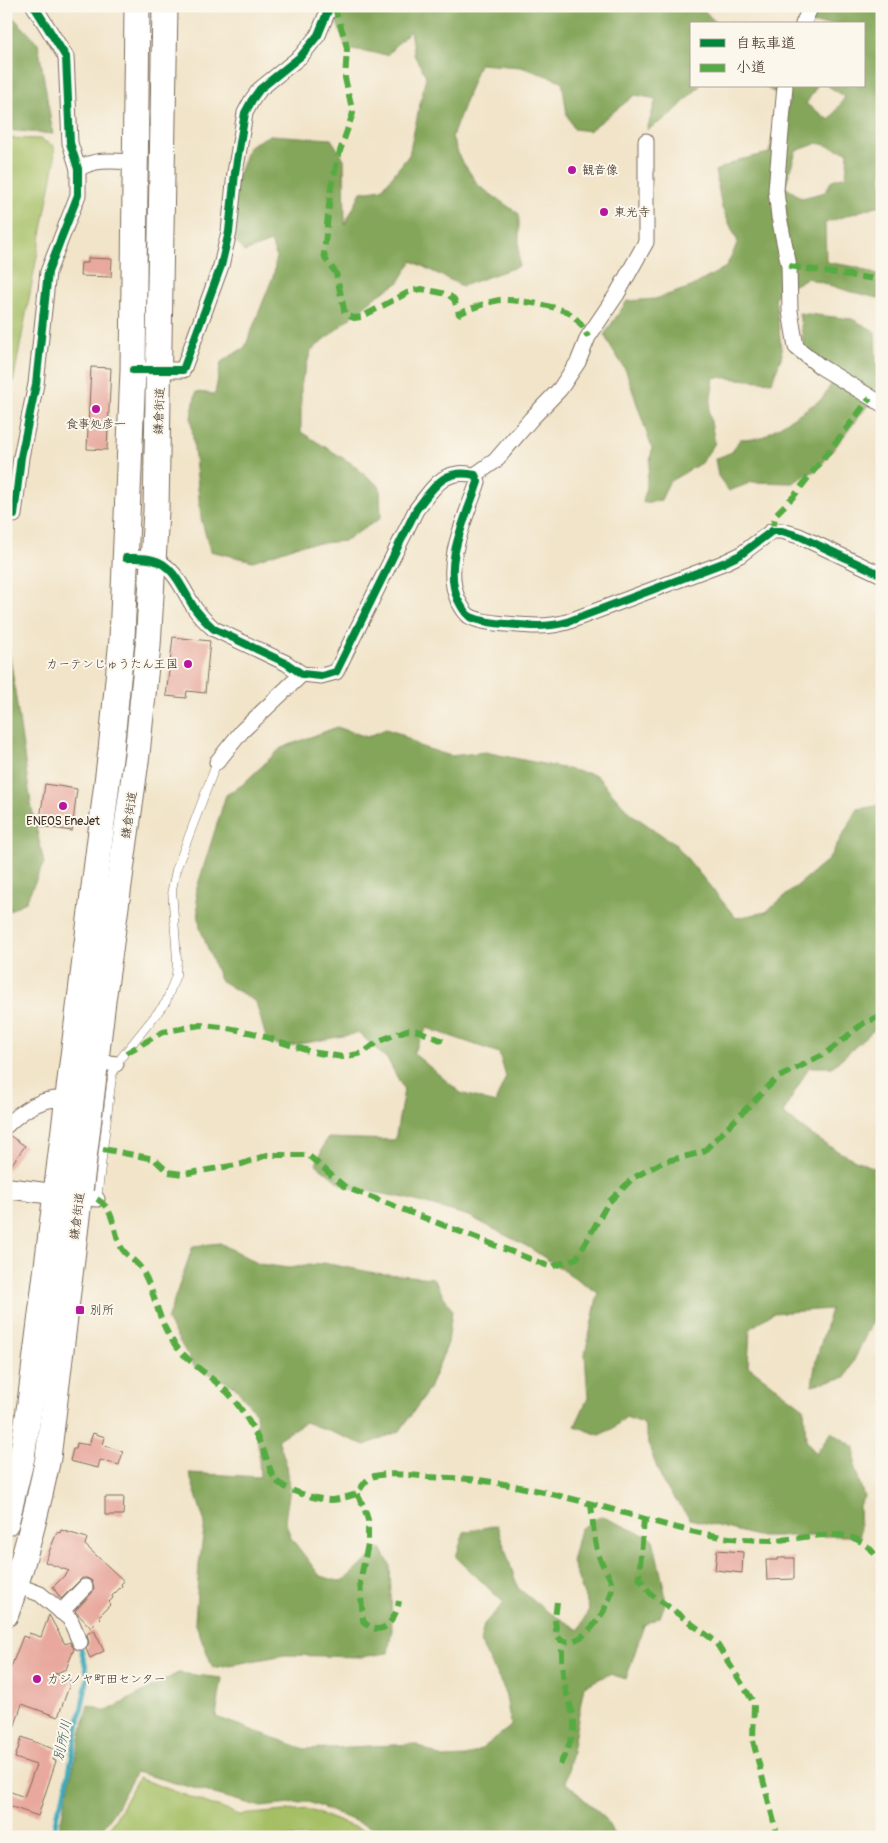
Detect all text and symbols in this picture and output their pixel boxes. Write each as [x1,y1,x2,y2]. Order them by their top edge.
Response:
legend [690,22,866,88]
text: 自転車道 [736,34,796,53]
text: 小道 [736,58,766,77]
place label: 観音像 [582,163,618,178]
marker: 観音像 [566,164,578,176]
place label: 東光寺 [614,205,650,220]
marker: 東光寺 [598,206,610,218]
street label: 鎌倉街道 [151,387,168,435]
marker: 食事処彦一 [90,403,102,415]
place label: 食事処彦一 [66,417,126,432]
place label: カーテンじゅうたん王国 [46,657,178,672]
marker: カーテンじゅうたん王国 [182,658,194,670]
street label: 鎌倉街道 [119,790,140,840]
marker: ENEOS EneJet [57,800,69,812]
place label: ENEOS EneJet [26,814,100,829]
street label: 鎌倉街道 [67,1191,88,1241]
place label: 別所 [90,1303,114,1318]
marker: 別所 [74,1304,86,1316]
place label: カジノヤ町田センター [47,1672,166,1687]
marker: カジノヤ町田センター [31,1673,43,1685]
water label: 別所川 [50,1718,75,1762]

